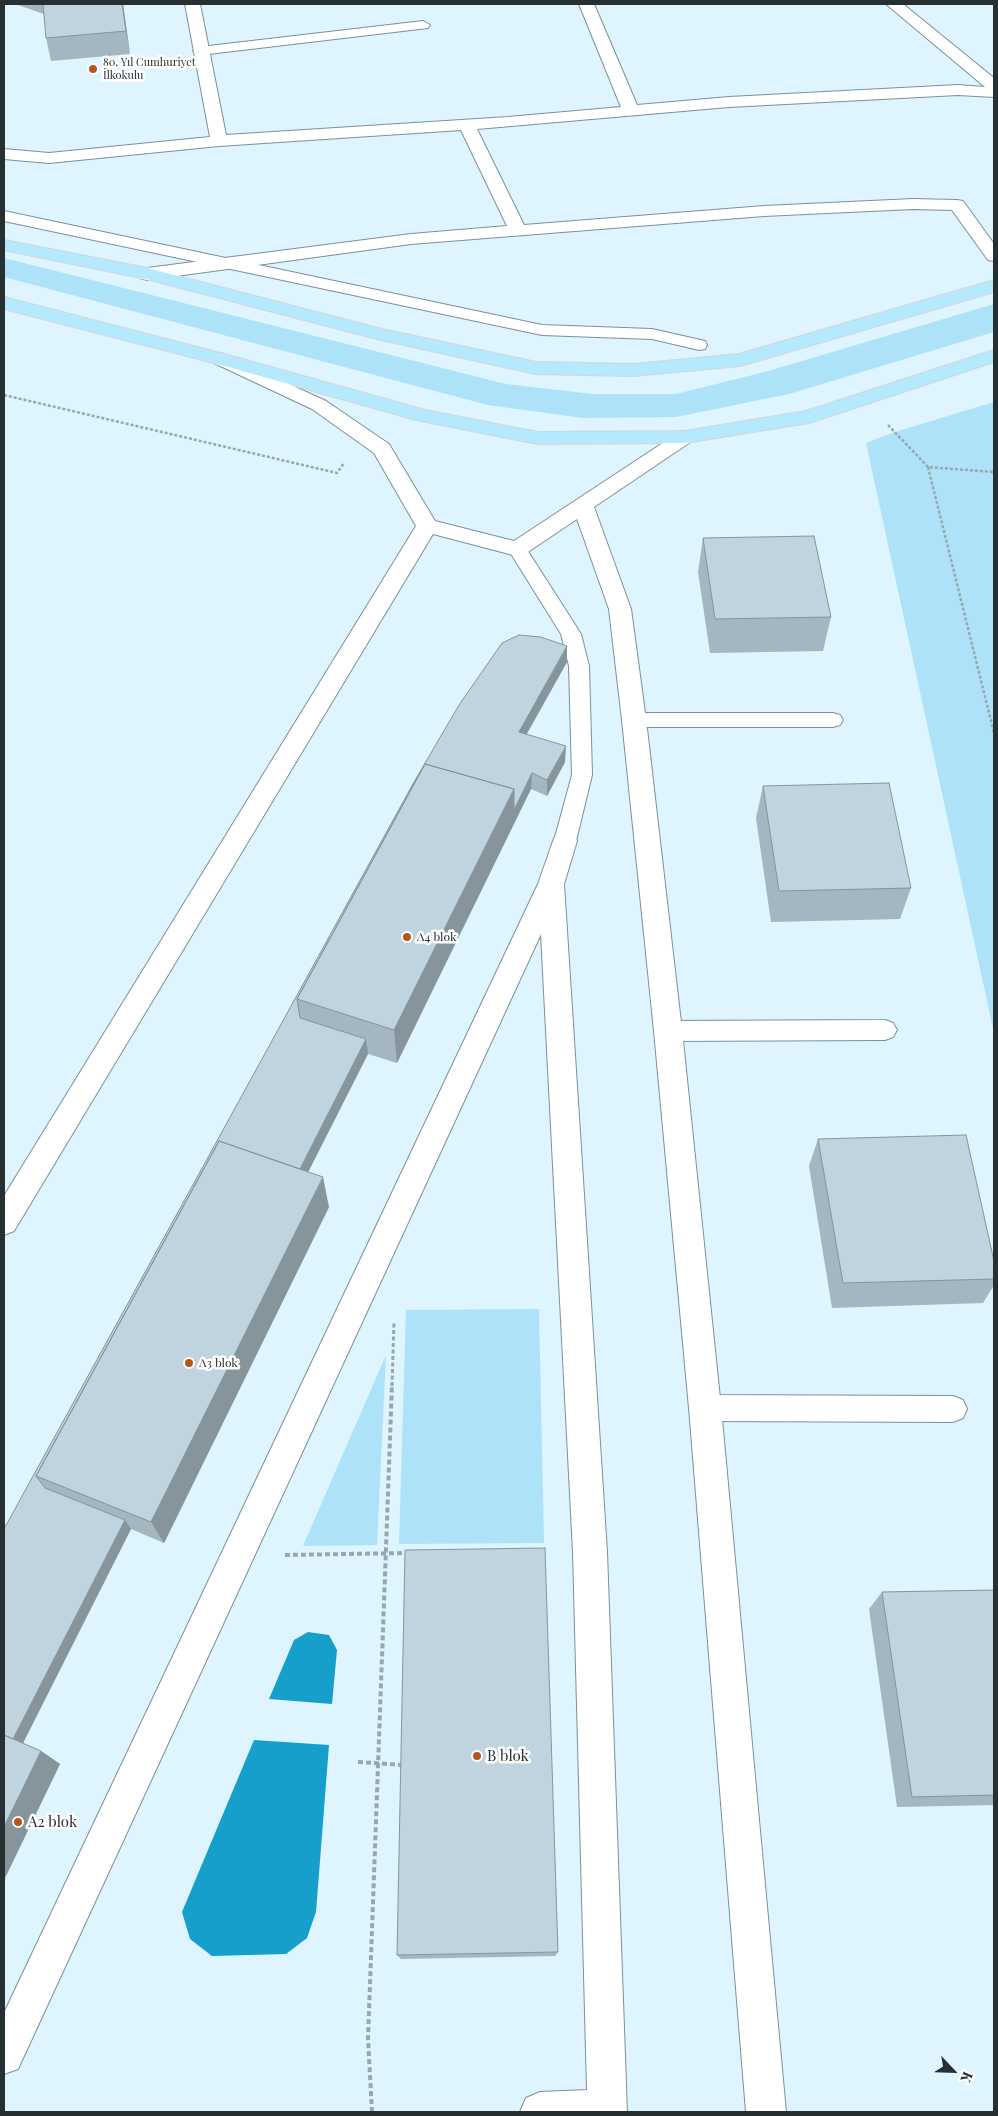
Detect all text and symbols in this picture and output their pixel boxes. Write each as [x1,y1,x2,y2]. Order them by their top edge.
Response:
place label: 80. Yıl Cumhuriyet İlkokulu [103,56,196,82]
marker: 80. Yıl Cumhuriyet İlkokulu [87,63,99,75]
place label: A4 blok [417,930,456,944]
marker: A4 blok [401,931,413,943]
place label: A3 blok [199,1356,238,1370]
marker: A3 blok [183,1357,195,1369]
place label: B blok [487,1747,529,1765]
marker: B blok [471,1750,483,1762]
place label: A2 blok [28,1813,77,1831]
marker: A2 blok [12,1816,24,1828]
north arrow [928,2046,978,2096]
text: K [956,2069,978,2086]

